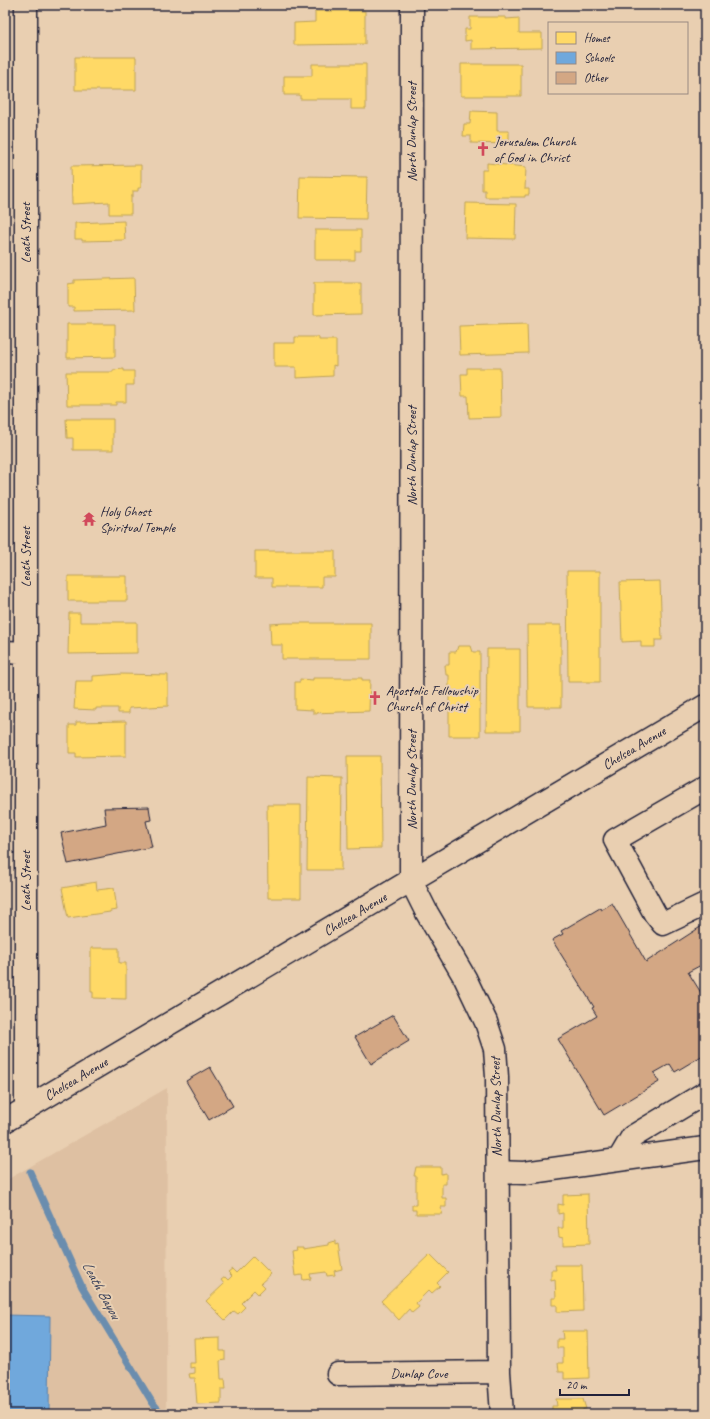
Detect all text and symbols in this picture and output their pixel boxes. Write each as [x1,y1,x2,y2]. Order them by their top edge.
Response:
legend [548,22,688,94]
text: Homes [584,30,611,46]
text: Schools [584,50,616,66]
text: Other [584,70,610,86]
street label: North Dunlap Street [403,80,420,182]
place label: Jerusalem Church of God in Christ [493,133,577,166]
church icon: Jerusalem Church of God in Christ [475,141,491,157]
street label: Leath Street [17,201,34,263]
street label: North Dunlap Street [403,404,420,506]
place label: Holy Ghost Spiritual Temple [100,503,176,536]
temple icon: Holy Ghost Spiritual Temple [81,511,97,527]
street label: Leath Street [17,525,34,587]
place label: Apostolic Fellowship Church of Christ [386,682,478,715]
church icon: Apostolic Fellowship Church of Christ [367,690,383,706]
street label: Chelsea Avenue [599,722,670,773]
street label: North Dunlap Street [403,728,420,830]
street label: Leath Street [17,849,34,911]
street label: Chelsea Avenue [320,888,391,939]
street label: Chelsea Avenue [41,1053,112,1104]
street label: North Dunlap Street [487,1055,505,1157]
water label: Leath Bayou [78,1258,126,1324]
street label: Dunlap Cove [391,1365,449,1382]
scale bar [560,1371,629,1397]
text: 20 m [566,1377,588,1393]

